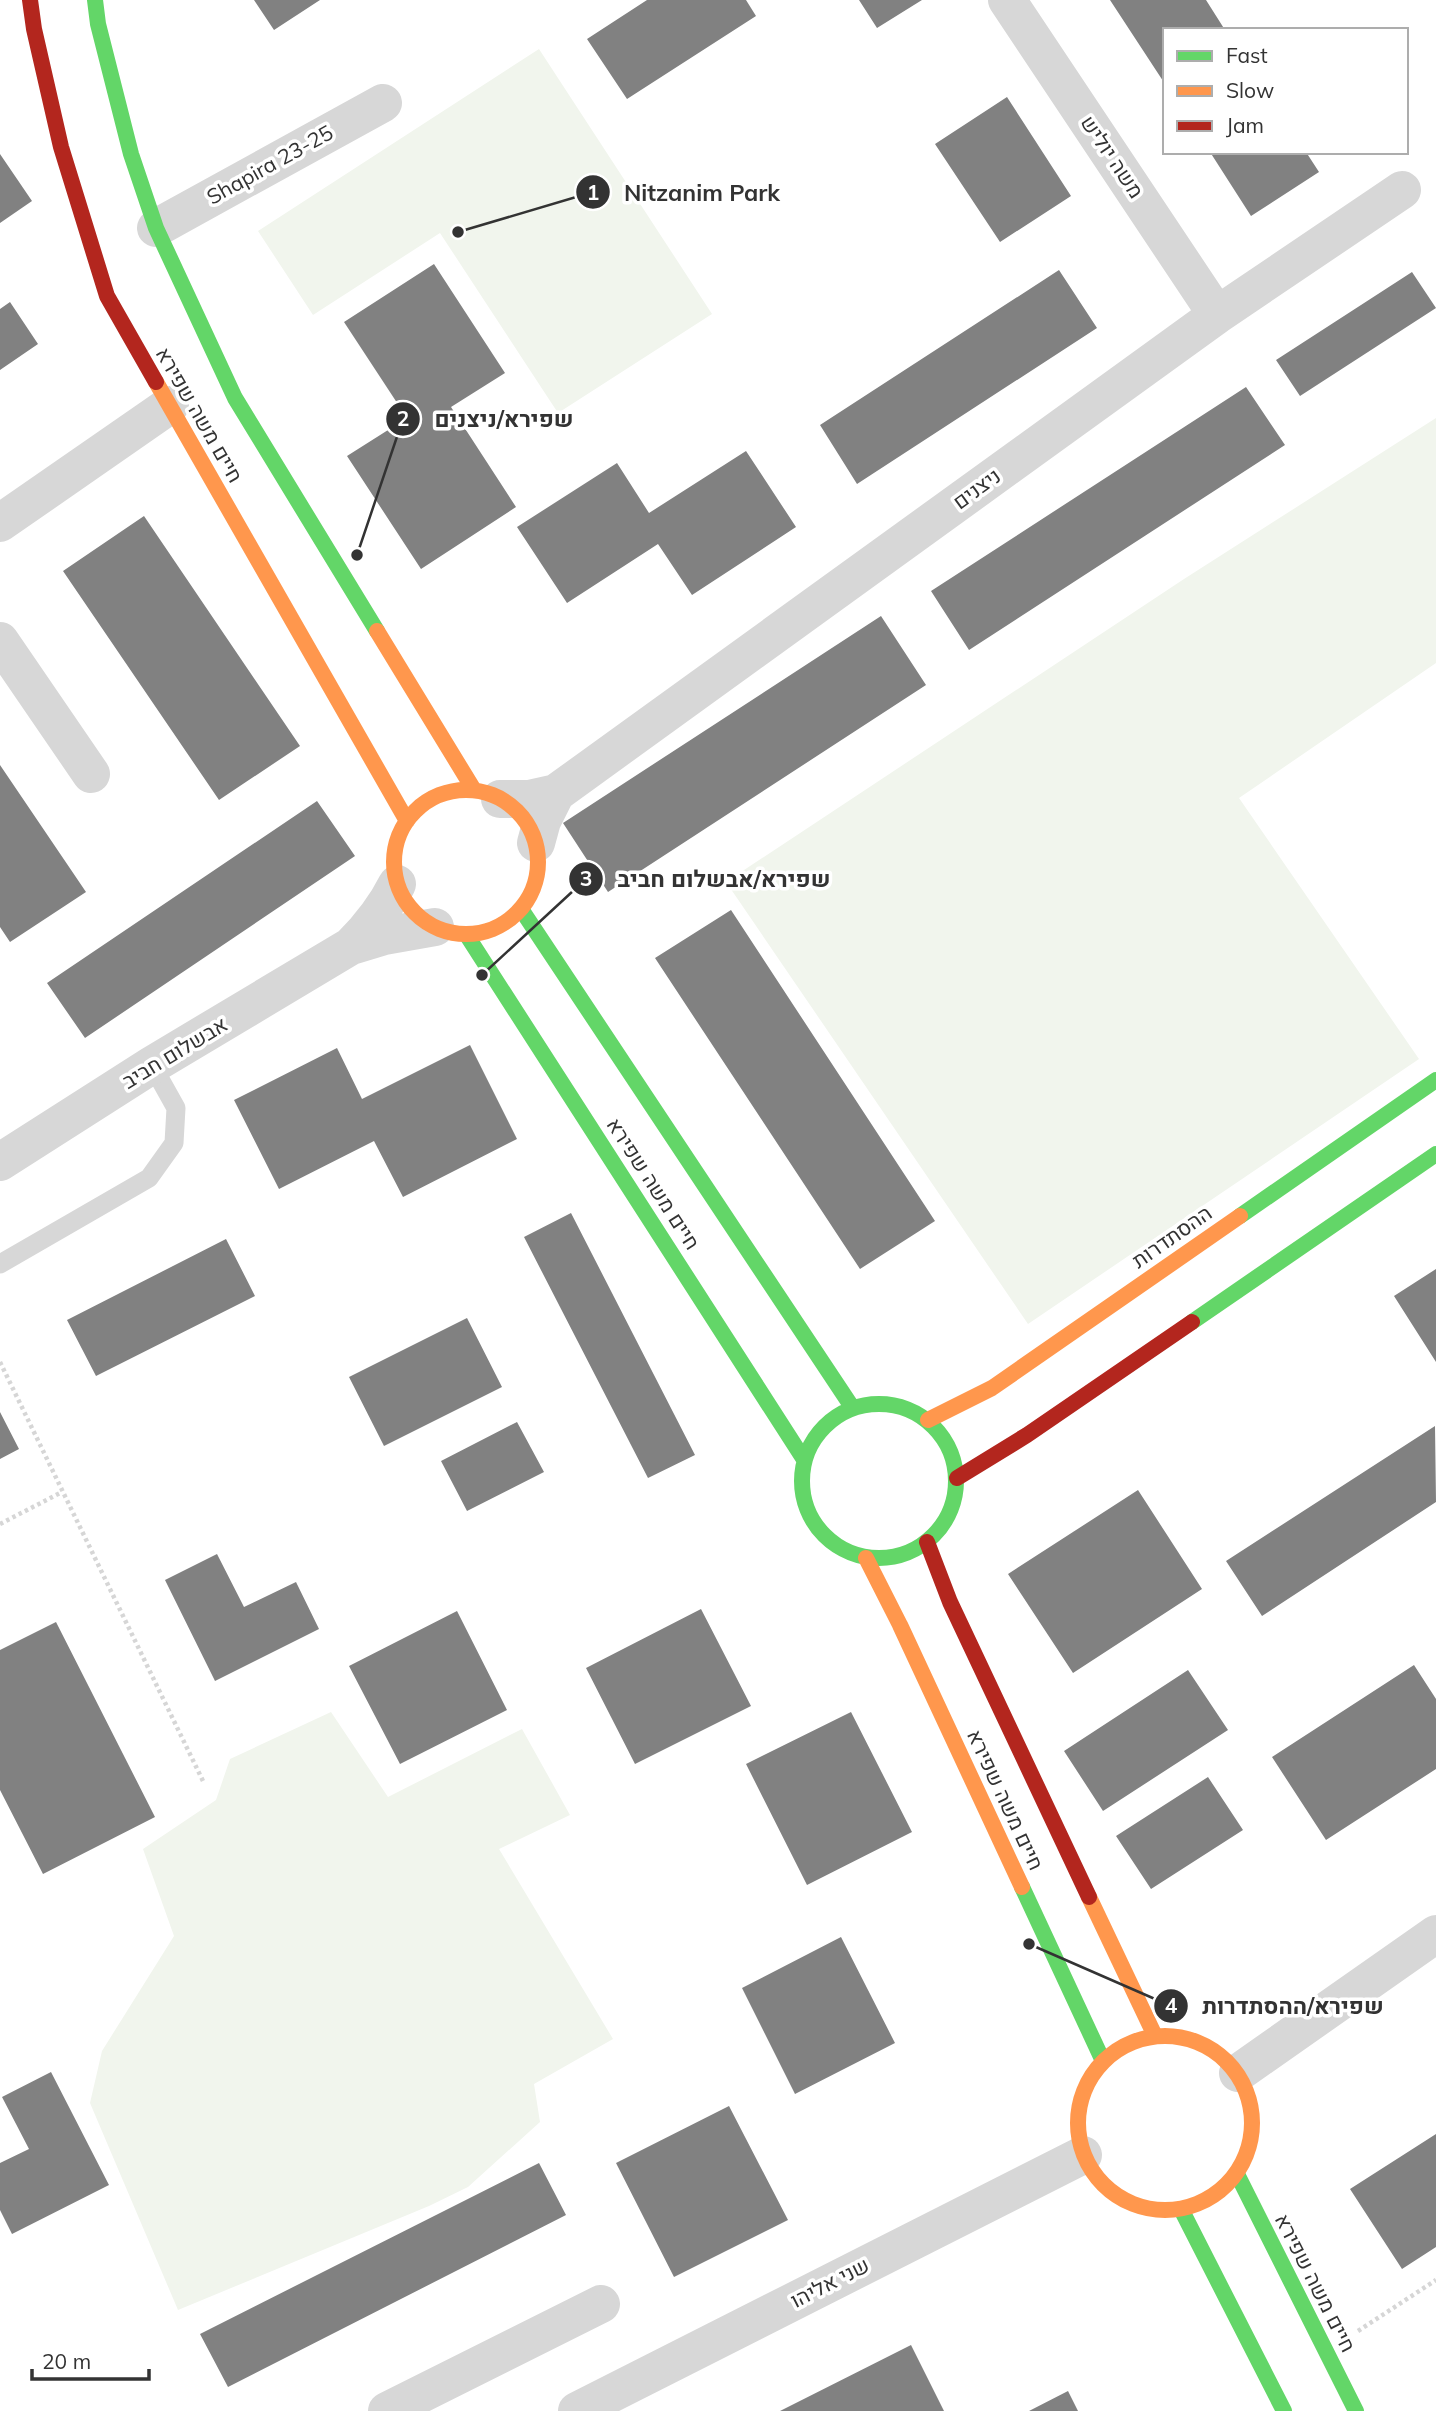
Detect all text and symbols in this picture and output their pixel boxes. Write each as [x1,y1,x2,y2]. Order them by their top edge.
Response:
legend [1163,28,1408,154]
text: Fast [1226,42,1268,68]
text: Slow [1226,77,1274,103]
street label: משה יוליש [1076,110,1150,203]
text: Jam [1226,112,1264,138]
street label: Shapira 23-25 [202,119,337,210]
callout: Nitzanim Park [575,170,794,214]
text: Nitzanim Park [624,178,781,207]
text: 1 [587,179,599,205]
street label: חיים משה שפירא [151,342,249,487]
callout: שפירא/ניצנים [385,397,588,441]
text: שפירא/ניצנים [434,404,574,433]
text: 2 [397,405,409,431]
street label: ניצנים [947,462,1005,514]
callout: שפירא/אבשלום חביב [569,857,845,901]
text: שפירא/אבשלום חביב [618,864,830,893]
text: 3 [580,865,592,891]
street label: אבשלום חביב [117,1011,232,1094]
street label: חיים משה שפירא [602,1113,706,1254]
street label: ההסתדרות [1126,1199,1216,1273]
street label: חיים משה שפירא [962,1725,1050,1874]
callout: שפירא/ההסתדרות [1153,1984,1398,2028]
text: שפירא/ההסתדרות [1202,1991,1384,2020]
text: 4 [1165,1992,1178,2018]
street label: חיים משה שפירא [1270,2209,1362,2356]
street label: שני אליהו [786,2251,873,2313]
scale bar [32,2338,149,2382]
text: 20 m [42,2348,91,2374]

